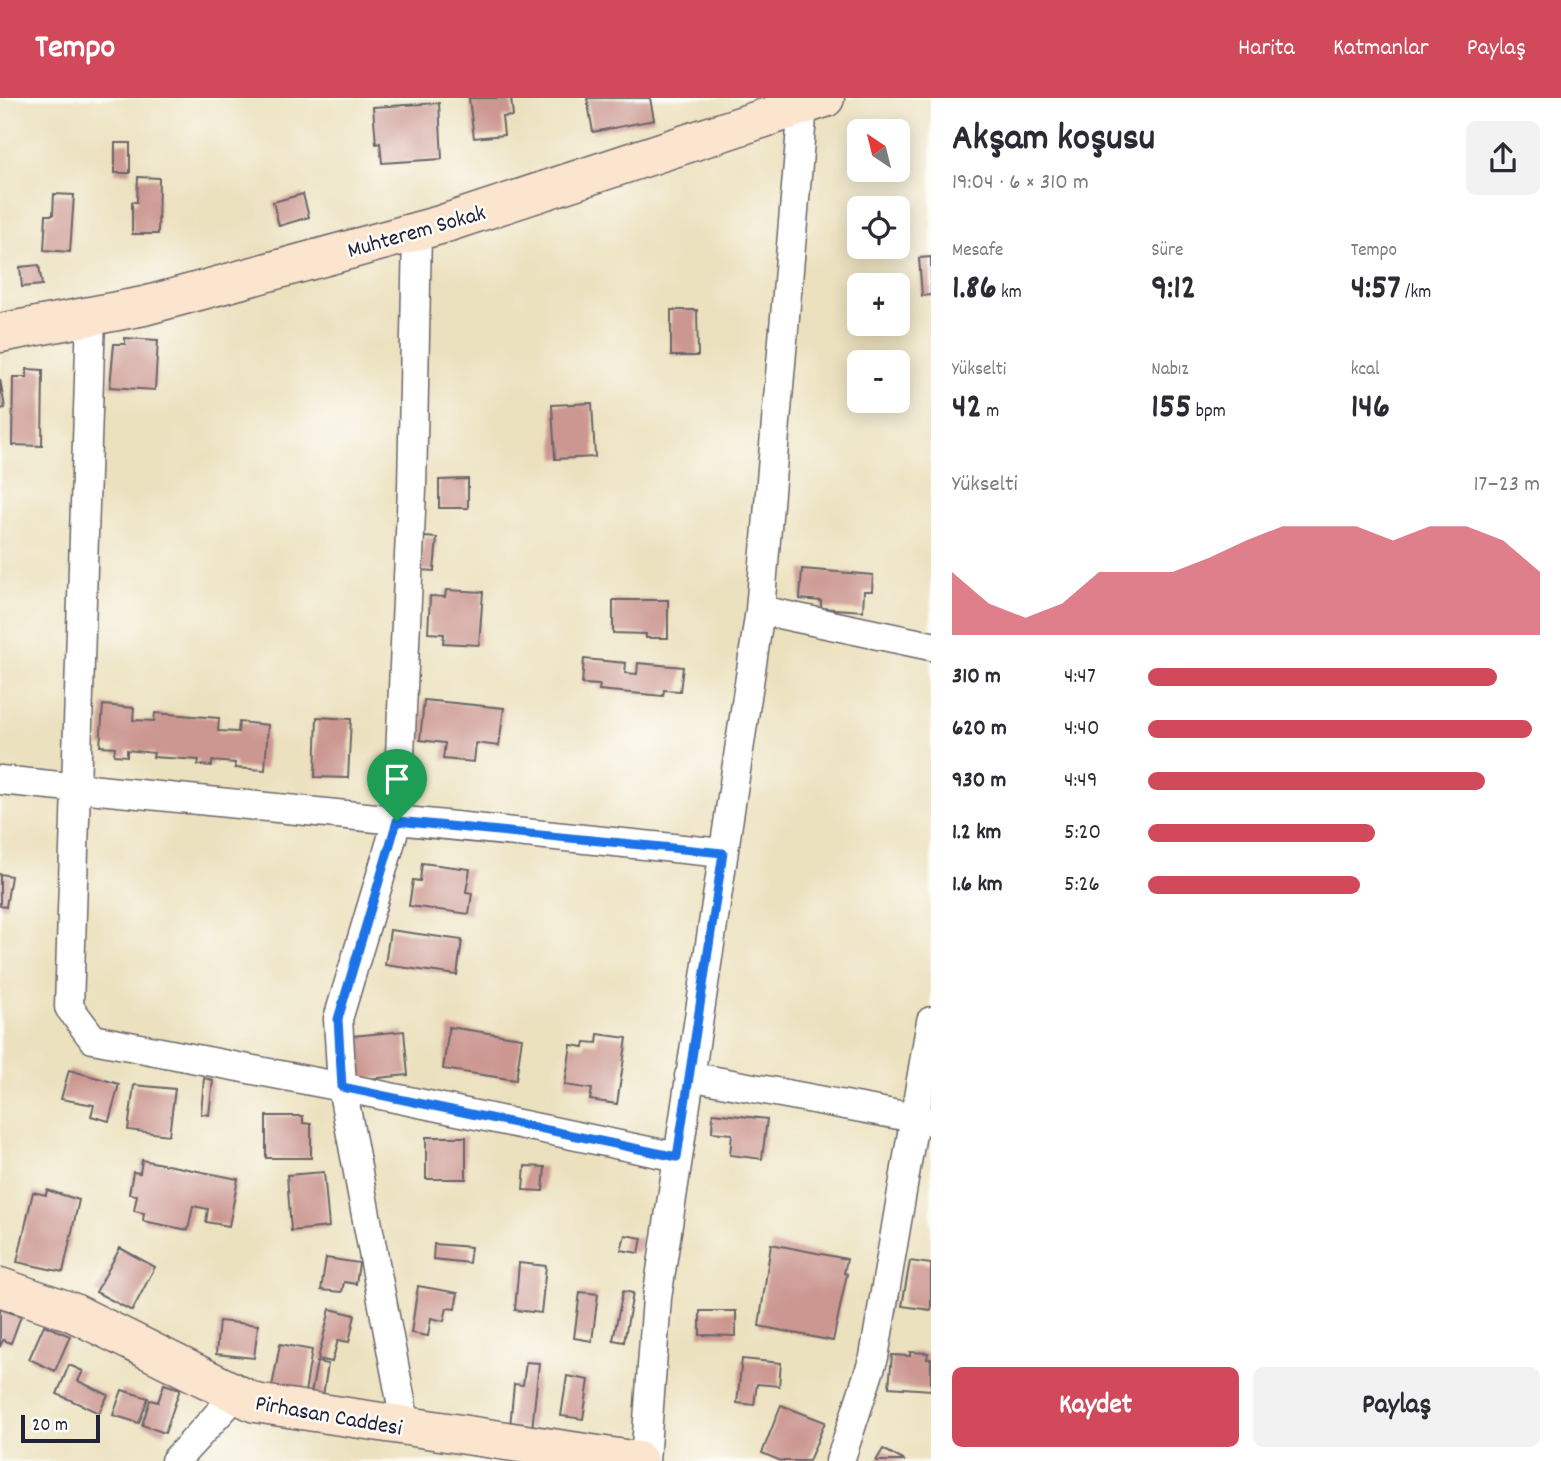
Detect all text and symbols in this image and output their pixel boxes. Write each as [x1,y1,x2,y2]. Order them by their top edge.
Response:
text: Tempo [35,26,115,73]
text: Harita [1238,32,1295,66]
text: Katmanlar [1333,32,1429,66]
text: Paylaş [1467,32,1526,66]
text: Akşam koşusu [952,113,1155,168]
north arrow [847,119,910,182]
map controls [847,119,910,413]
button: share [1466,121,1540,195]
text: 19:04 · 6 × 310 m [952,167,1089,200]
button: locate [847,196,910,259]
street label: Muhterem Sokak [344,198,490,269]
text: Mesafe [952,238,1003,265]
text: Süre [1151,238,1183,265]
text: Tempo [1351,238,1397,265]
text: 1.86 [952,265,997,315]
text: 9:12 [1151,265,1196,315]
text: 4:57 [1351,265,1401,315]
button: + [847,273,910,336]
text: km [997,280,1022,307]
text: /km [1401,280,1431,307]
button: − [847,350,910,413]
text: Yükselti [952,357,1006,384]
text: Nabız [1151,357,1189,384]
text: kcal [1351,357,1380,384]
text: 42 [952,384,982,434]
text: 155 [1151,384,1191,434]
text: 146 [1351,384,1390,434]
text: m [982,399,999,426]
text: bpm [1191,399,1226,426]
text: Yükselti [952,469,1018,502]
text: 17–23 m [1473,469,1540,502]
text: 310 m [952,661,1001,694]
text: 4:47 [1064,661,1096,694]
text: 620 m [952,713,1007,746]
text: 4:40 [1064,713,1099,746]
pin [367,749,427,821]
icon: arrive [378,760,416,798]
text: 930 m [952,765,1006,798]
text: 4:49 [1064,765,1097,798]
text: 1.2 km [952,817,1001,850]
text: 5:20 [1064,817,1101,850]
text: 1.6 km [952,869,1003,902]
text: 5:26 [1064,869,1100,902]
button: Kaydet [952,1367,1239,1447]
button: Paylaş [1253,1367,1540,1447]
street label: Pirhasan Caddesi [252,1388,404,1447]
scale bar [21,1412,100,1444]
text: 20 m [32,1413,68,1440]

